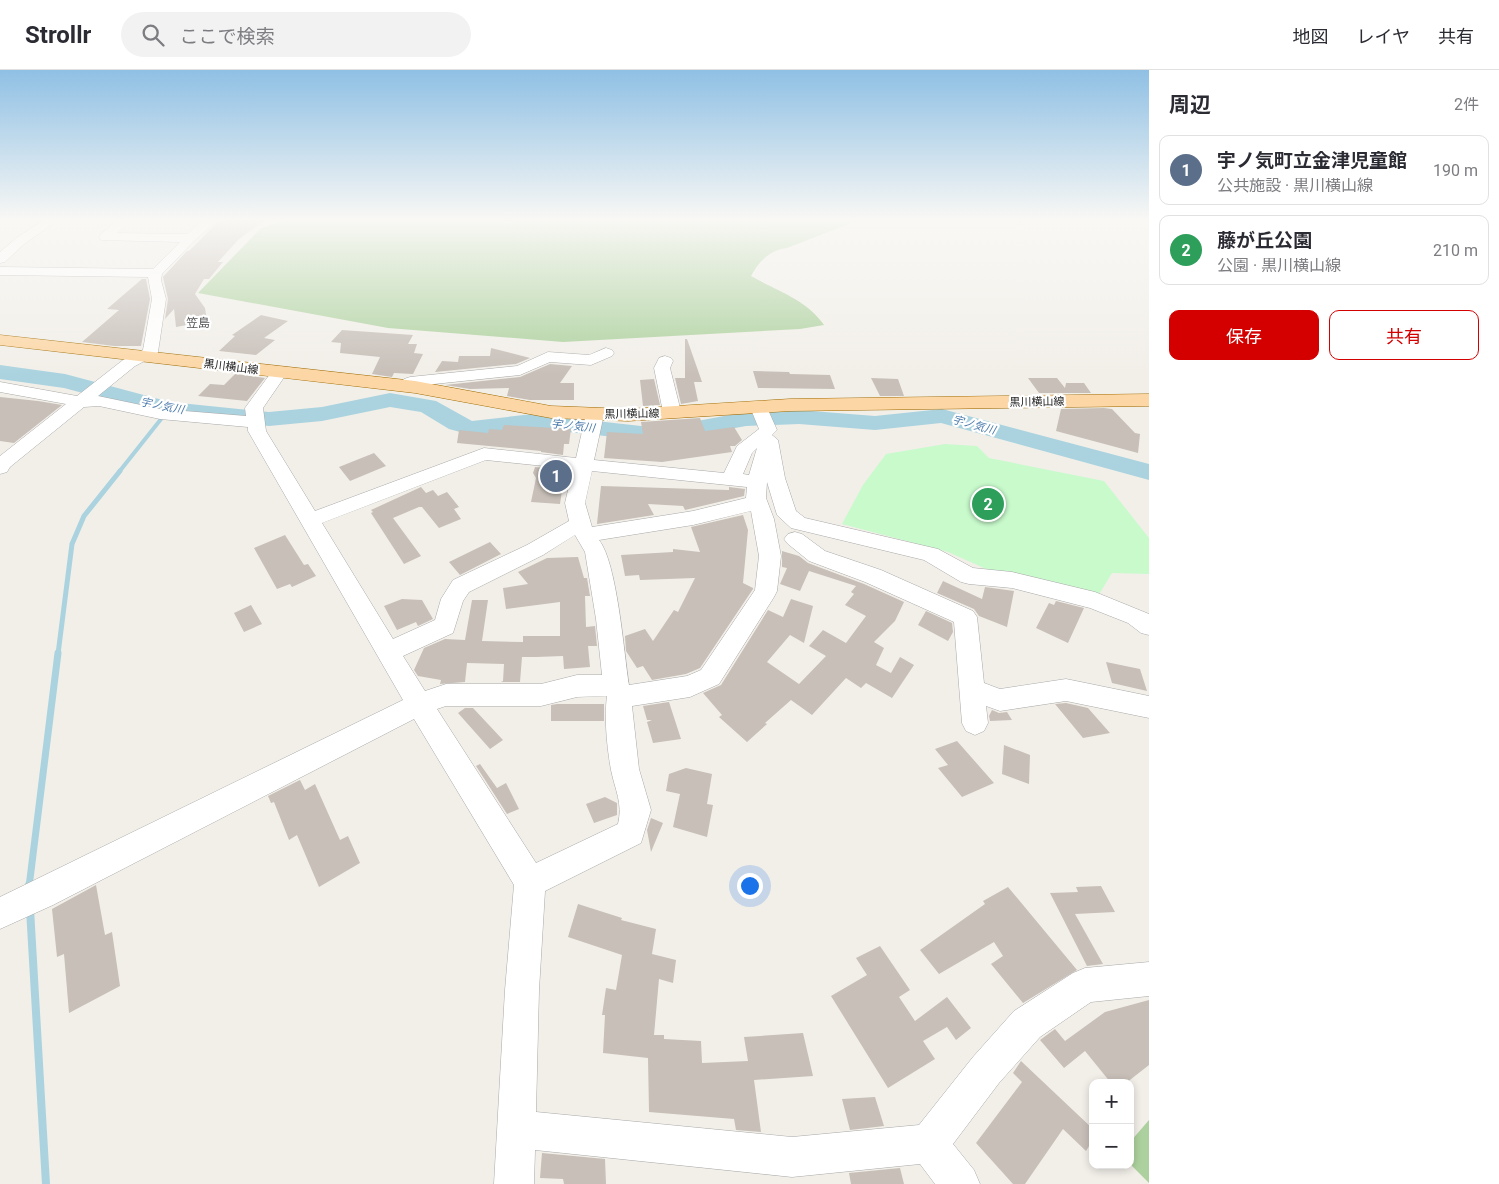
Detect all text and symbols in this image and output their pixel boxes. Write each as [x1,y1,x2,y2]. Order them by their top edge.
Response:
search box [121,12,471,57]
text: Strollr [25,21,91,49]
icon: search [139,21,167,49]
text: ここで検索 [179,25,274,48]
text: 地図 [1293,26,1329,47]
text: レイヤ [1357,26,1410,47]
text: 共有 [1438,26,1474,47]
text: 周辺 [1169,93,1211,117]
text: 2件 [1454,95,1479,114]
text: 宇ノ気町立金津児童館 [1217,149,1407,172]
text: 1 [1181,161,1191,180]
text: 190 m [1433,161,1478,180]
text: 公共施設 · 黒川横山線 [1217,176,1373,195]
text: 藤が丘公園 [1217,229,1312,252]
text: 2 [1181,241,1191,260]
text: 210 m [1433,241,1478,260]
text: 公園 · 黒川横山線 [1217,256,1341,275]
button: 保存 [1169,310,1319,360]
button: 共有 [1329,310,1479,360]
district label: 笠島 [186,316,210,330]
street label: 黒川横山線 [203,357,259,377]
water label: 宇ノ気川 [139,395,186,417]
street label: 黒川横山線 [1009,395,1065,409]
street label: 黒川横山線 [604,407,660,421]
water label: 宇ノ気川 [951,413,998,437]
water label: 宇ノ気川 [550,417,597,435]
pin: 1 [540,457,572,495]
pin: 2 [972,485,1004,523]
your location [737,873,763,899]
map controls [1089,1079,1134,1169]
button: + [1089,1079,1134,1124]
button: − [1089,1124,1134,1169]

